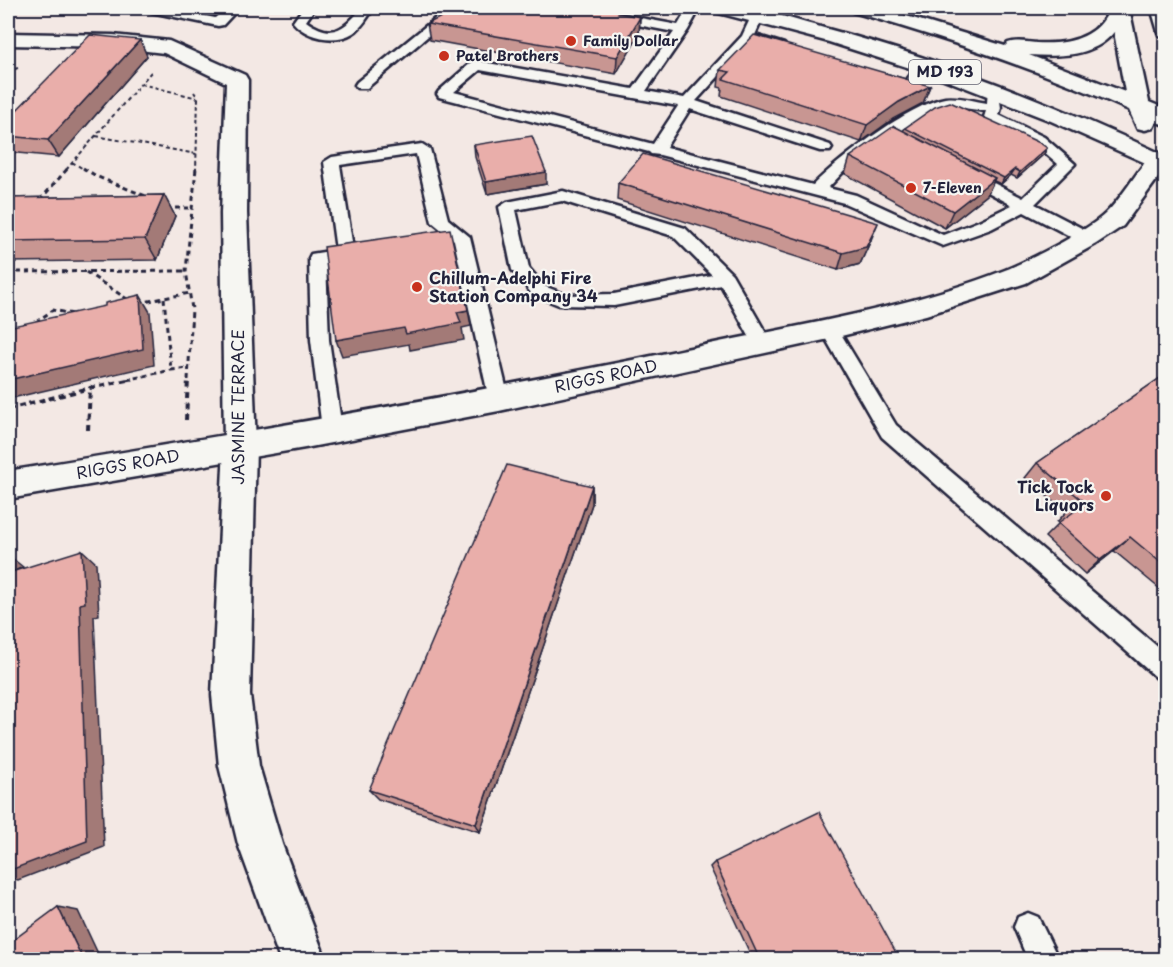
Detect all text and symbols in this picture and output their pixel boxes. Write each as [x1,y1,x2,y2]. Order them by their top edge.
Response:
place label: Family Dollar [583,30,679,51]
marker: Family Dollar [564,34,578,48]
place label: Patel Brothers [456,45,559,66]
marker: Patel Brothers [437,49,451,63]
road number: MD 193 [909,60,981,84]
place label: 7-Eleven [923,177,982,198]
marker: 7-Eleven [904,181,918,195]
place label: Chillum-Adelphi Fire Station Company 34 [429,265,598,307]
marker: Chillum-Adelphi Fire Station Company 34 [410,280,424,294]
street label: JASMINE TERRACE [225,329,249,485]
street label: RIGGS ROAD [552,352,659,398]
street label: RIGGS ROAD [74,442,181,484]
place label: Tick Tock Liquors [1017,474,1094,516]
marker: Tick Tock Liquors [1099,489,1113,503]

